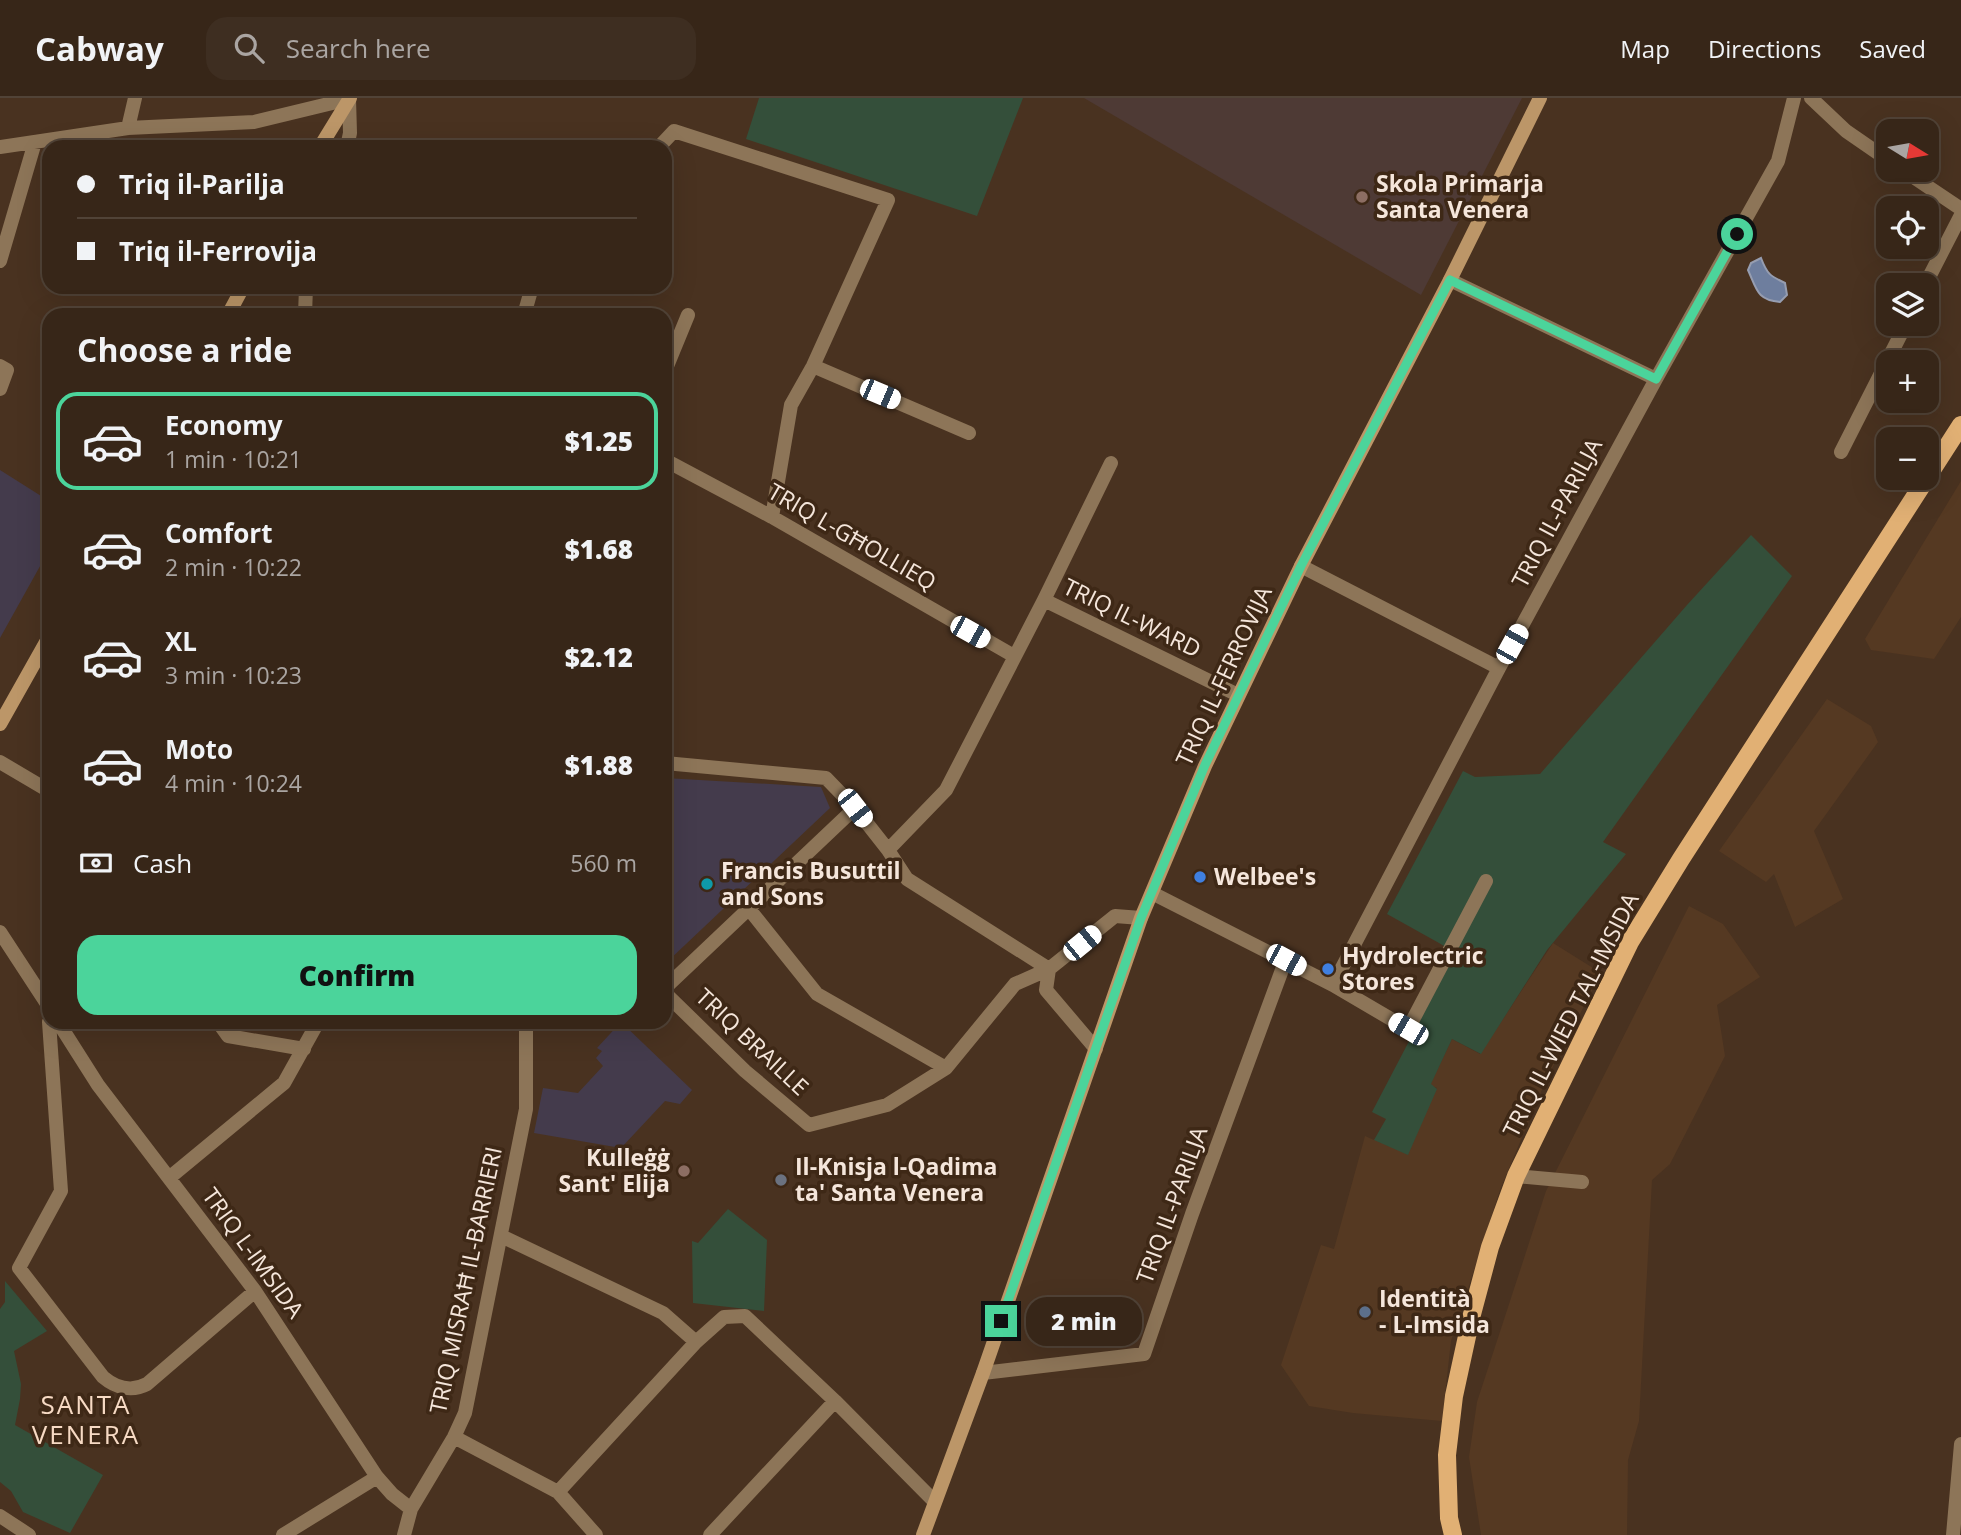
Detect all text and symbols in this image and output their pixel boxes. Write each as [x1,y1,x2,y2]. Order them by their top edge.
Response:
search box [206,17,696,80]
text: Cabway [35,26,164,71]
icon: search [230,29,268,67]
text: Search here [286,30,431,66]
text: Map [1620,32,1670,65]
text: Directions [1708,32,1821,65]
text: Saved [1859,32,1926,65]
north arrow [1876,119,1939,182]
map controls [1876,119,1939,490]
text: Triq il-Parilja [119,166,285,202]
place label: Skola Primarja Santa Venera [1376,167,1544,225]
marker: Skola Primarja Santa Venera [1354,189,1370,205]
button: locate [1876,196,1939,259]
route start [1721,218,1753,250]
text: Triq il-Ferrovija [119,233,317,269]
button: layers [1876,273,1939,336]
text: Choose a ride [77,328,292,371]
button: + [1876,350,1939,413]
car [857,376,904,412]
text: Economy [165,407,283,443]
icon: car [81,410,144,473]
text: $1.25 [565,423,633,459]
button: − [1876,427,1939,490]
street label: TRIQ IL-PARILJA [1503,432,1609,593]
text: 1 min · 10:21 [165,443,302,475]
street label: TRIQ L-GĦOLLIEQ [763,475,942,597]
text: Comfort [165,515,272,551]
icon: car [81,518,144,581]
text: $1.68 [565,531,633,567]
text: 2 min · 10:22 [165,551,302,583]
street label: TRIQ IL-WARD [1058,570,1207,664]
street label: TRIQ IL-FERROVIJA [1167,580,1279,771]
car [947,613,994,651]
car [1493,621,1532,667]
text: XL [165,623,197,659]
icon: car [81,626,144,689]
text: $2.12 [565,639,633,675]
text: 3 min · 10:23 [165,659,302,691]
text: Moto [165,731,233,767]
icon: car [81,734,144,797]
text: $1.88 [565,747,633,783]
text: 4 min · 10:24 [165,767,302,799]
car [834,785,877,831]
icon: cash [77,844,115,882]
text: Cash [133,845,192,881]
text: 560 m [570,847,637,879]
place label: Francis Busuttil and Sons [721,854,900,912]
place label: Welbee's [1214,860,1316,892]
marker: Welbee's [1192,869,1208,885]
marker: Francis Busuttil and Sons [699,876,715,892]
street label: TRIQ IL-WIED TAL-IMSIDA [1495,887,1646,1142]
car [1060,922,1105,964]
button: Confirm [77,935,637,1015]
place label: Hydrolectric Stores [1342,939,1484,997]
car [1263,941,1310,979]
marker: Hydrolectric Stores [1320,961,1336,977]
street label: TRIQ BRAILLE [689,980,816,1102]
car [1385,1009,1432,1049]
street label: TRIQ IL-PARILJA [1128,1121,1214,1288]
place label: Kulleġġ Sant' Elija [558,1141,670,1199]
street label: TRIQ MISRAĦ IL-BARRIERI [421,1143,509,1416]
place label: Il-Knisja l-Qadima ta' Santa Venera [795,1150,997,1208]
marker: Kulleġġ Sant' Elija [676,1163,692,1179]
marker: Il-Knisja l-Qadima ta' Santa Venera [773,1172,789,1188]
street label: TRIQ L-IMSIDA [196,1181,312,1324]
place label: Identità - L-Imsida [1379,1282,1490,1340]
callout: 2 min [1026,1296,1141,1346]
marker: Identità - L-Imsida [1357,1304,1373,1320]
route end [985,1305,1017,1337]
text: 2 min [1051,1305,1117,1337]
district label: SANTA VENERA [32,1386,140,1452]

